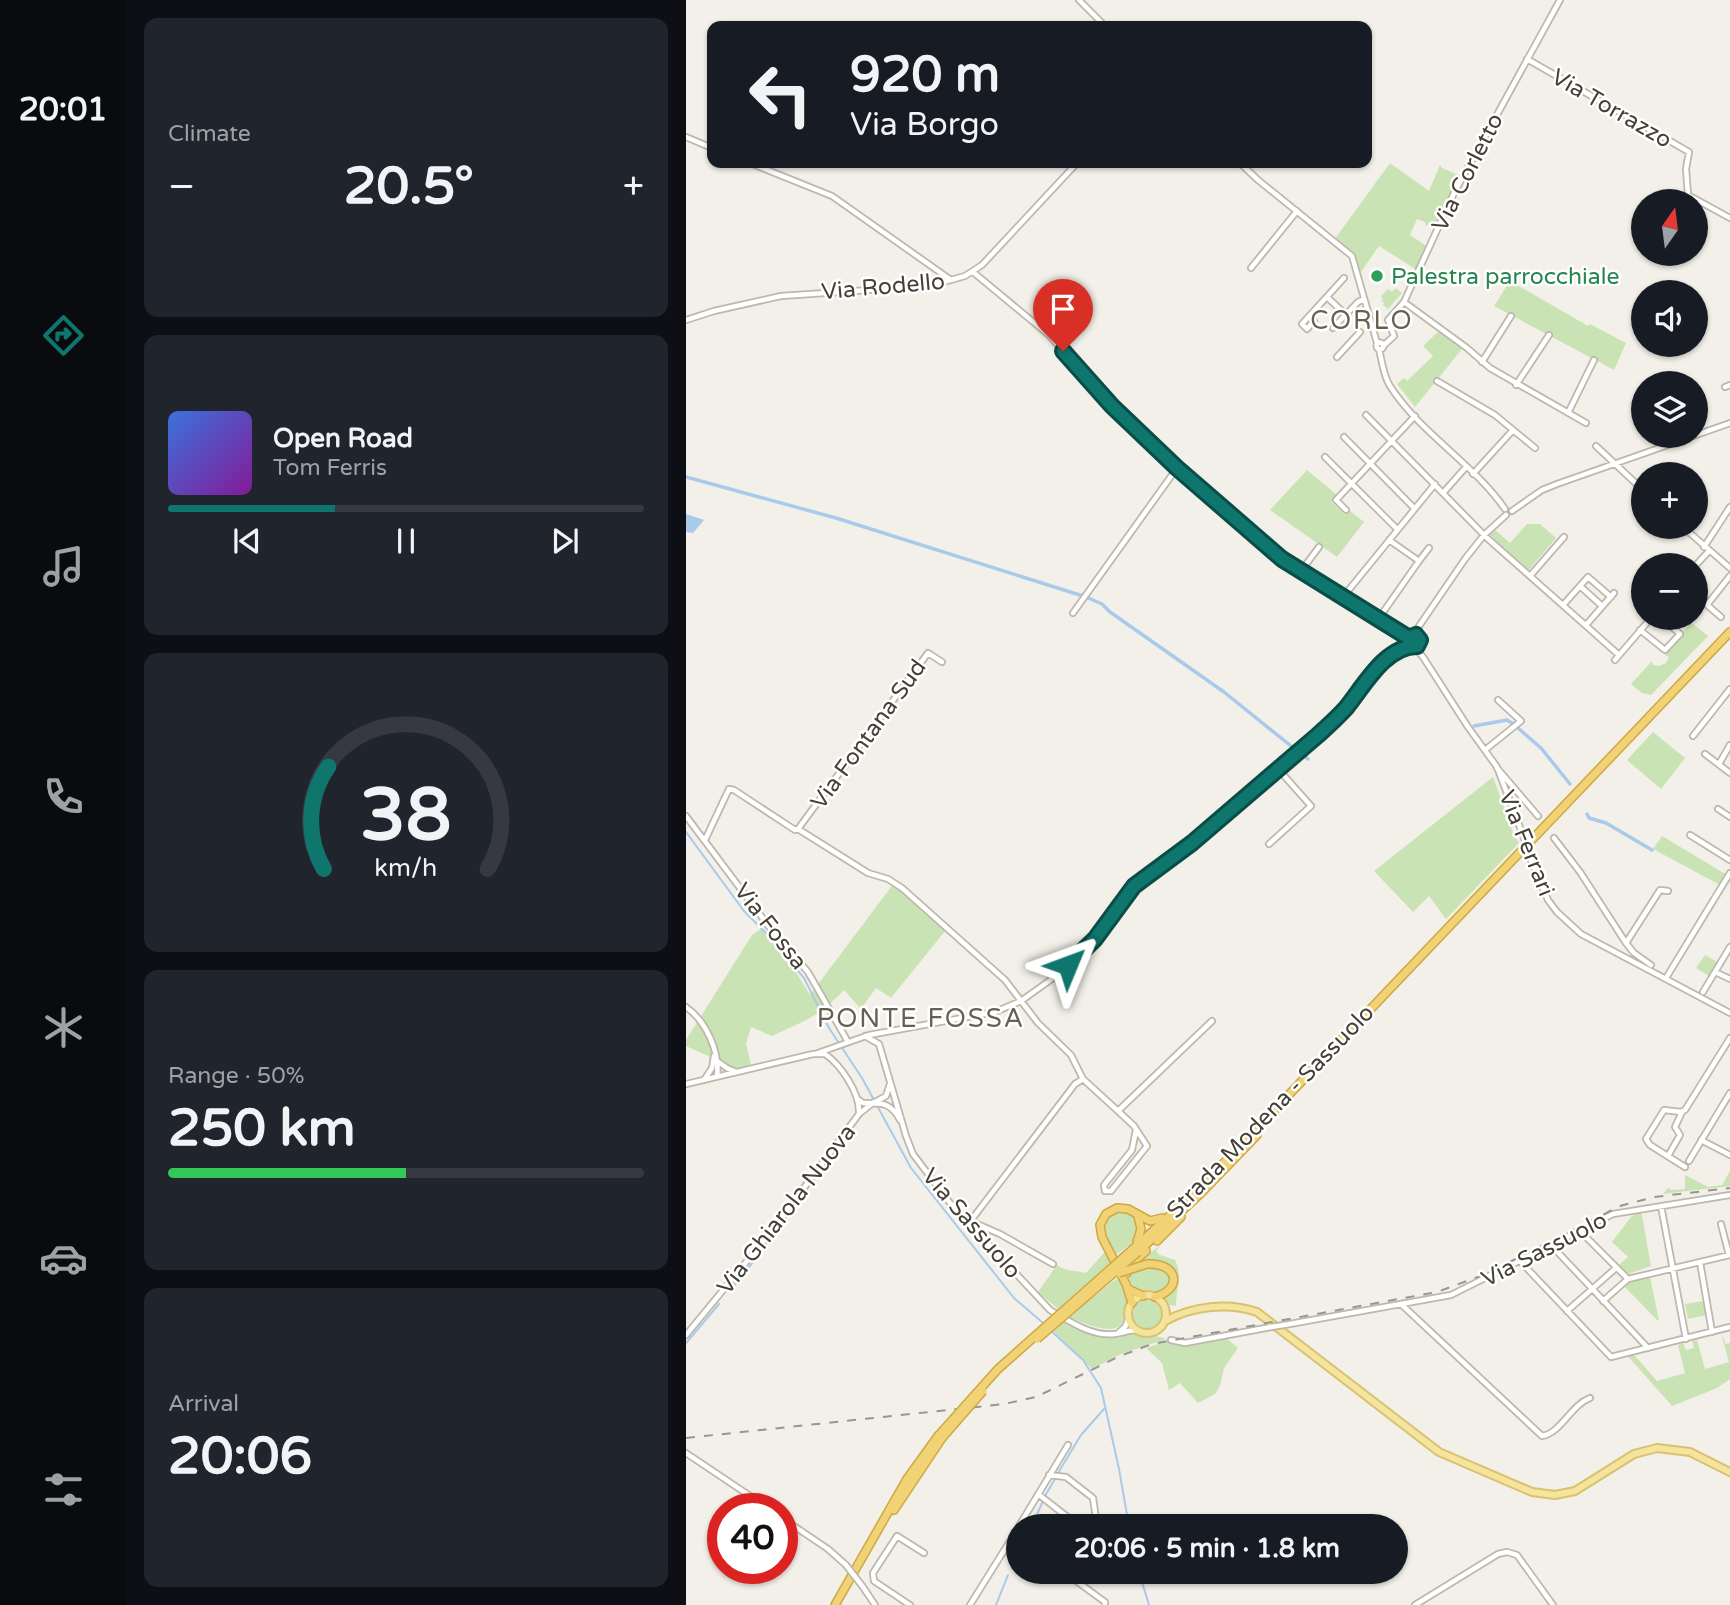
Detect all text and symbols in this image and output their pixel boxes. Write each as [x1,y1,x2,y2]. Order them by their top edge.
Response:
text: 920 m [850,46,1000,105]
icon: left [735,49,826,140]
street label: Via Torrazzo [1546,63,1677,155]
text: 20:01 [19,91,107,129]
text: Via Borgo [850,106,999,144]
street label: Via Corletto [1426,109,1510,236]
text: Climate [168,120,251,148]
text: 20.5° [344,155,474,218]
text: − [168,164,195,210]
text: + [623,164,644,210]
north arrow [1631,189,1708,266]
map controls [1631,189,1708,630]
place label: Palestra parrocchiale [1391,263,1620,291]
street label: Via Rodello [820,268,946,306]
marker: Palestra parrocchiale [1369,268,1385,284]
pin [1033,279,1093,351]
button: sound [1631,280,1708,357]
icon: arrive [1044,290,1082,328]
district label: CORLO [1310,305,1414,336]
icon: directions [39,311,88,360]
button: layers [1631,371,1708,448]
text: Open Road [273,423,413,454]
text: Tom Ferris [273,454,387,482]
button: + [1631,462,1708,539]
icon: previous [228,522,266,560]
icon: pause [387,522,425,560]
icon: next [546,522,584,560]
icon: music [39,542,88,591]
button: − [1631,553,1708,630]
street label: Via Fontana Sud [805,654,933,815]
icon: phone [39,772,88,821]
text: 38 [360,772,452,860]
street label: Via Ferrari [1492,786,1560,900]
text: km/h [375,852,437,882]
street label: Via Fossa [728,878,813,976]
position arrow [1031,928,1105,1002]
street label: Strada Modena - Sassuolo [1161,999,1380,1224]
icon: climate [39,1003,88,1052]
district label: PONTE FOSSA [817,1003,1025,1034]
text: Range · 50% [168,1062,304,1090]
text: 250 km [168,1097,356,1160]
street label: Via Ghiarola Nuova [712,1119,862,1300]
street label: Via Sassuolo [916,1163,1027,1285]
street label: Via Sassuolo [1477,1206,1612,1294]
icon: car [39,1234,88,1283]
text: Arrival [168,1390,239,1418]
text: 20:06 [168,1425,312,1488]
icon: filters [39,1465,88,1514]
speed limit sign: 40 [707,1493,798,1584]
text: 20:06 · 5 min · 1.8 km [1074,1533,1340,1564]

